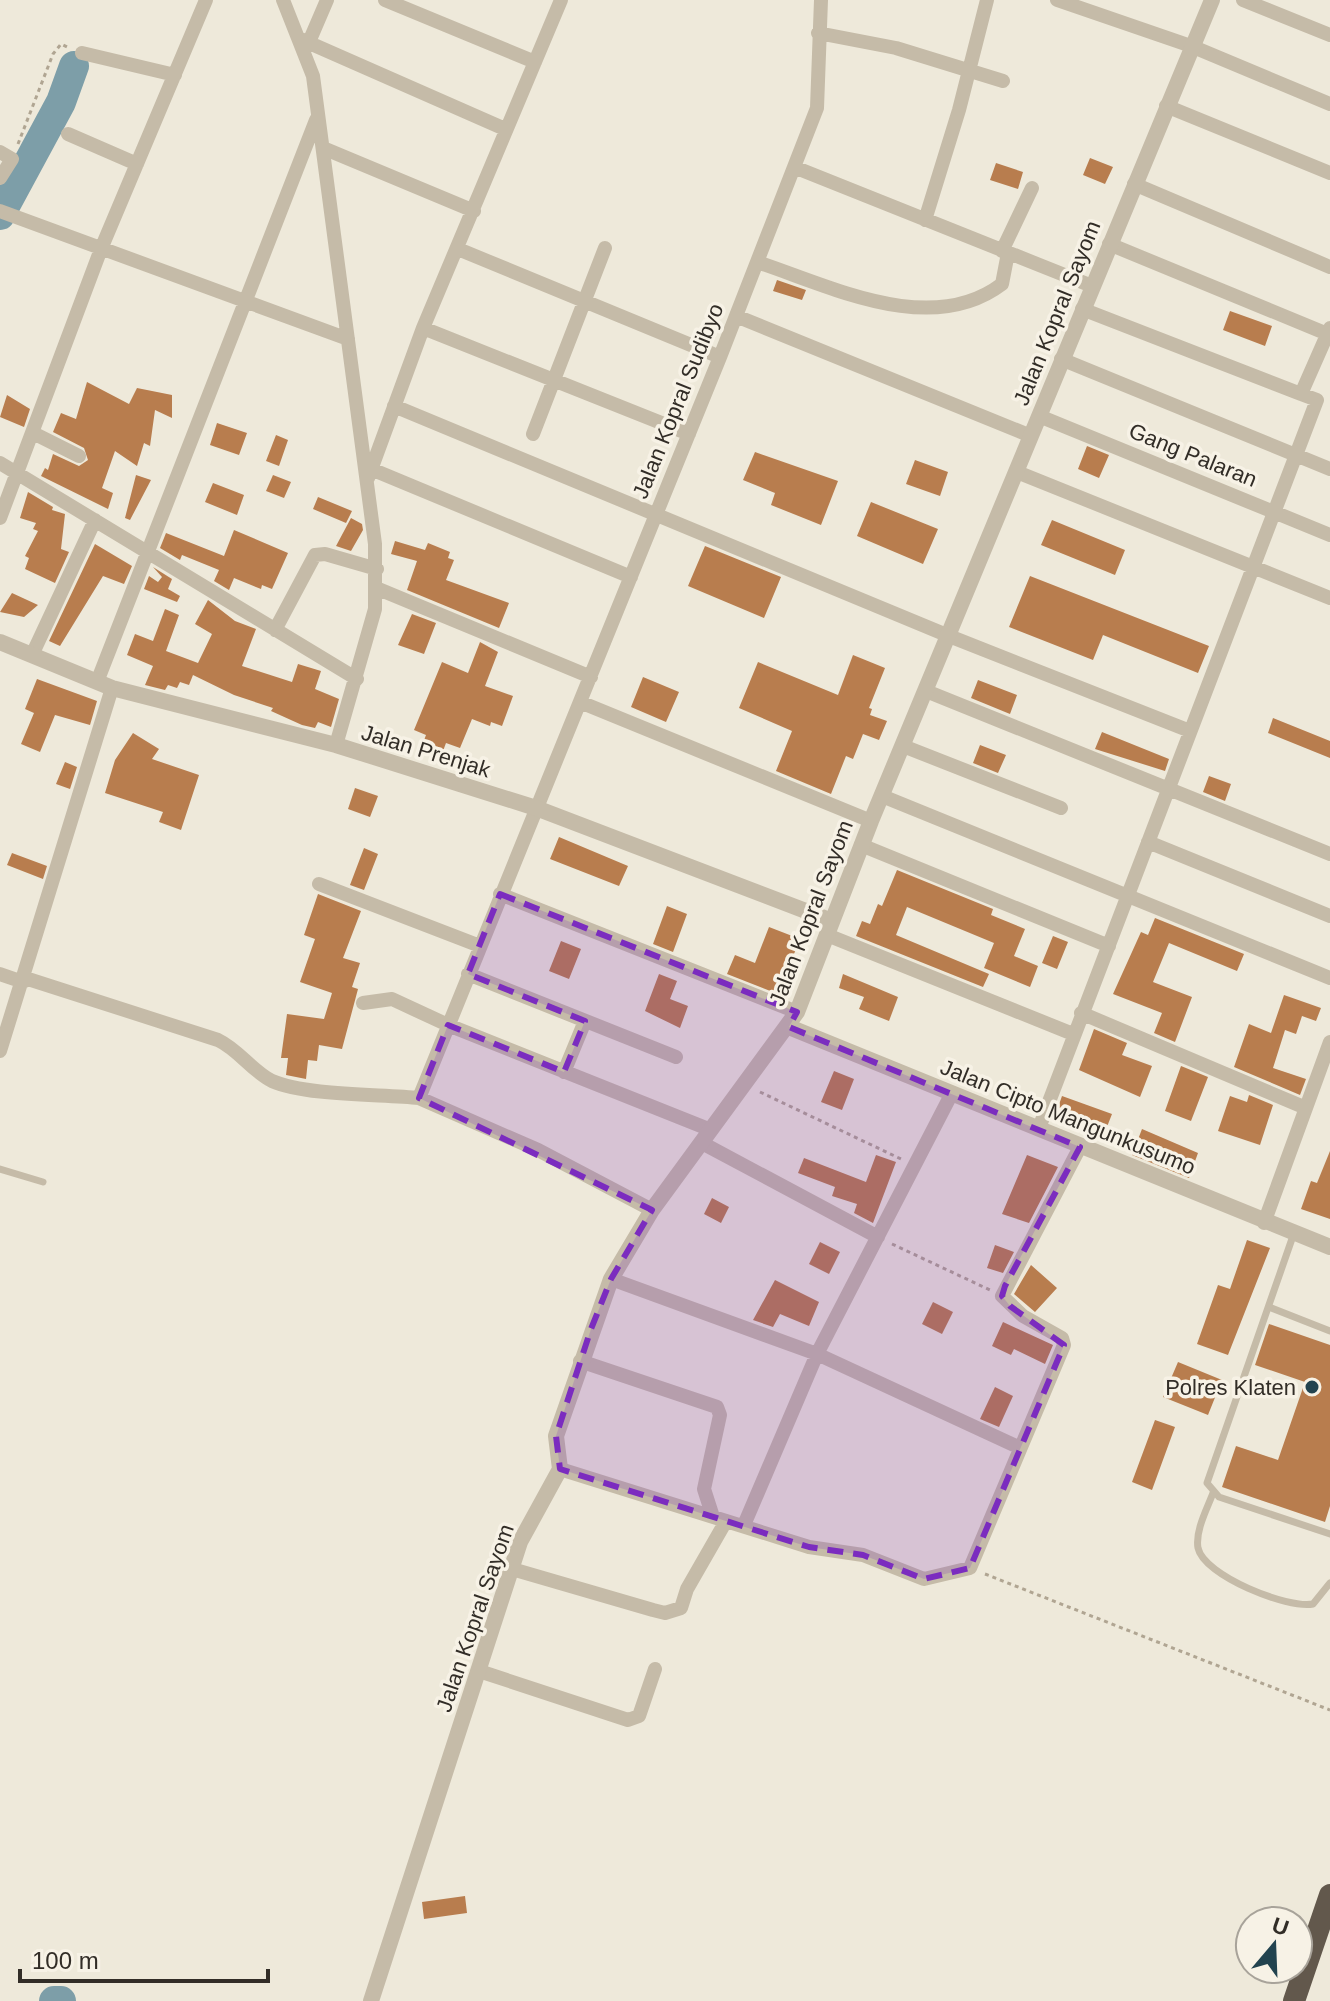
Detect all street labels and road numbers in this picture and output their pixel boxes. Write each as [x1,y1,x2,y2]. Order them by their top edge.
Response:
street label: Jalan Kopral Sayom [1009,217,1105,409]
street label: Jalan Kopral Sudibyo [627,300,729,502]
street label: Gang Palaran [1125,418,1261,492]
street label: Jalan Prenjak [359,720,494,783]
street label: Jalan Kopral Sayom [764,817,858,1009]
street label: Jalan Cipto Mangunkusumo [937,1054,1199,1180]
street label: Jalan Kopral Sayom [431,1521,519,1715]

